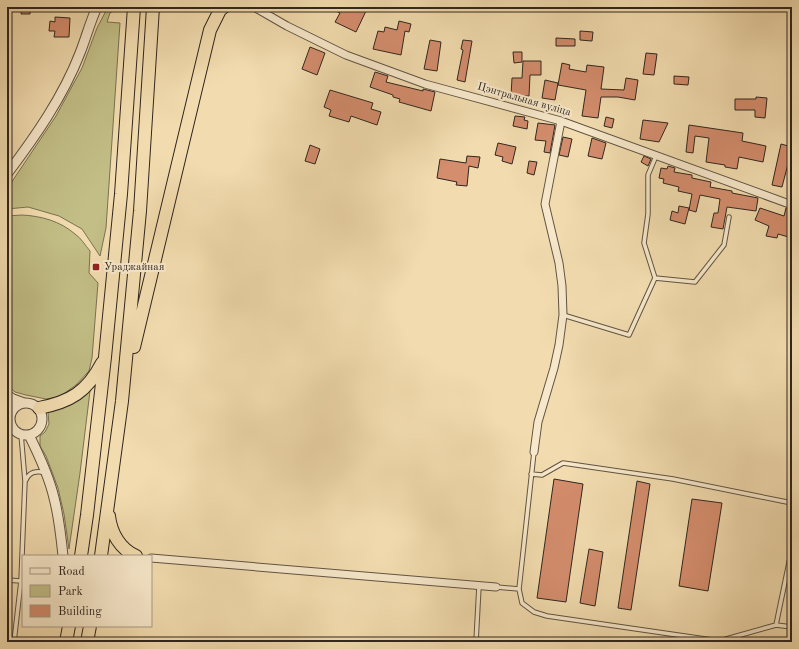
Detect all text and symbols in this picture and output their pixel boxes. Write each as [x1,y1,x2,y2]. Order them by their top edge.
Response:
street label: Цэнтральная вуліца [476,81,573,119]
marker: Ураджайная [91,262,101,272]
place label: Ураджайная [104,262,165,273]
legend [22,555,152,627]
text: Road [58,566,85,578]
text: Park [58,586,83,598]
text: Building [58,606,102,618]

